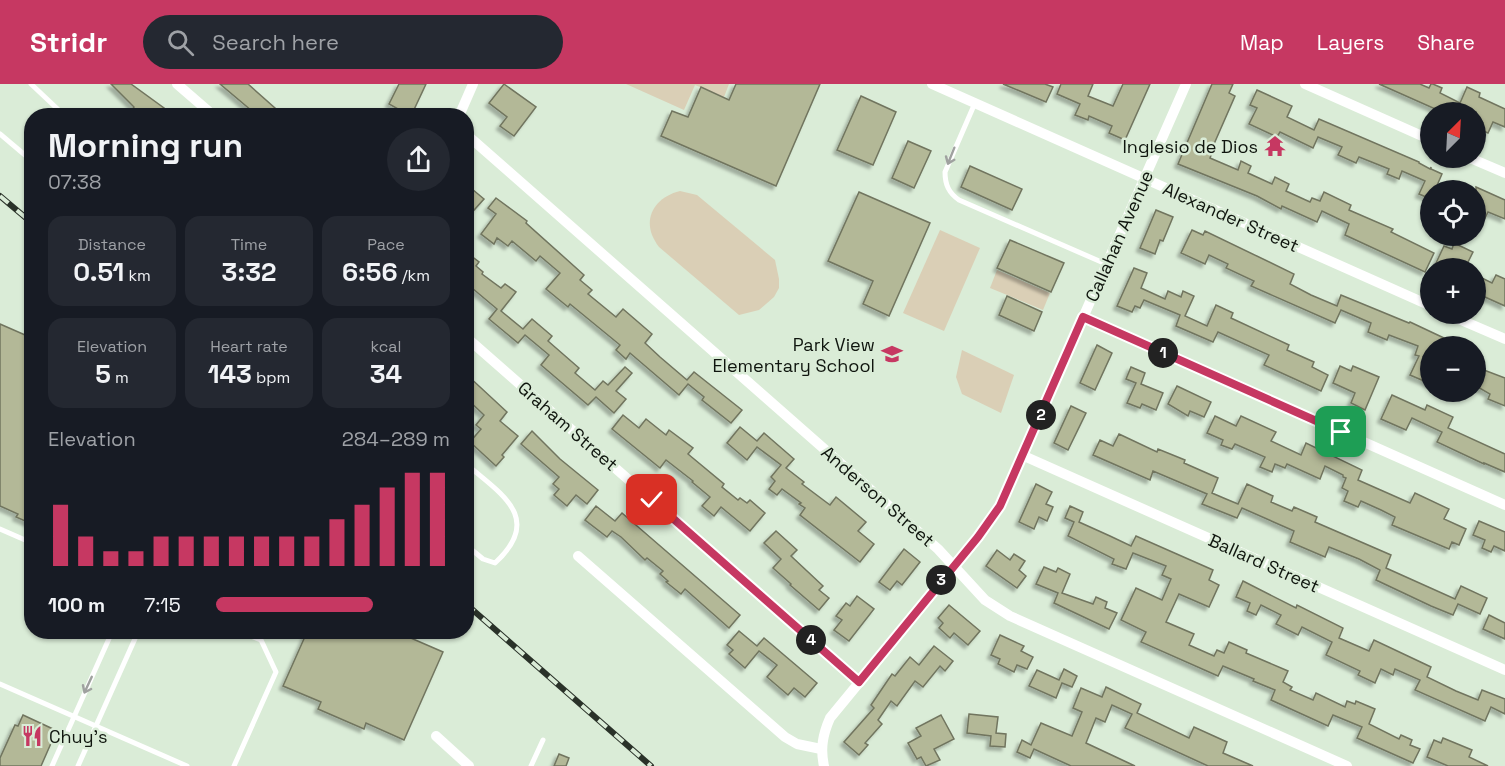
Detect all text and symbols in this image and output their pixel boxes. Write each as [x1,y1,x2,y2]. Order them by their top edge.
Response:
search box [143,15,563,69]
text: Stridr [30,24,107,60]
icon: search [164,26,197,59]
text: Search here [212,28,339,56]
text: Map [1240,29,1284,56]
text: Layers [1317,29,1384,56]
text: Share [1417,29,1475,56]
north arrow [1420,102,1486,168]
map controls [1420,102,1486,402]
text: Morning run [48,125,243,167]
button: share [387,128,450,191]
temple icon: Inglesio de Dios [1263,134,1287,158]
place label: Inglesio de Dios [1122,135,1258,158]
one-way arrow [945,147,956,165]
street label: Callahan Avenue [1080,167,1158,305]
text: 07:38 [48,169,101,195]
street label: Alexander Street [1159,177,1303,257]
button: locate [1420,180,1486,246]
text: Distance [78,234,146,255]
text: Time [231,234,267,255]
text: Pace [367,234,405,255]
text: 0.51 [73,255,124,289]
text: 3:32 [222,255,276,289]
text: 6:56 [342,255,398,289]
button: + [1420,258,1486,324]
text: km [124,265,151,286]
text: /km [398,265,430,286]
place label: Park View Elementary School [712,333,875,377]
text: Elevation [77,336,147,357]
text: Heart rate [210,336,288,357]
text: kcal [371,336,401,357]
button: − [1420,336,1486,402]
pin: 1 [1148,338,1178,368]
school or university icon: Park View Elementary School [880,342,904,366]
text: 1 [1159,342,1167,363]
text: 5 [95,357,111,391]
text: 143 [208,357,252,391]
text: 34 [370,357,402,391]
text: m [111,367,129,388]
text: bpm [252,367,290,388]
street label: Graham Street [513,376,623,476]
pin: 2 [1026,400,1056,430]
text: 2 [1036,404,1046,425]
pin [1315,406,1366,457]
icon: arrive [1324,415,1357,448]
text: Elevation [48,426,136,452]
text: 284–289 m [342,426,450,452]
street label: Anderson Street [817,441,939,551]
pin [626,474,677,525]
icon: check [635,483,668,516]
street label: Ballard Street [1205,528,1323,598]
pin: 3 [926,565,956,595]
text: 3 [936,569,946,590]
text: 100 m [48,592,105,618]
text: 7:15 [144,592,181,618]
pin: 4 [796,625,826,655]
text: 4 [806,629,816,650]
one-way arrow [82,675,93,693]
restaurant icon: Chuy's [20,724,44,748]
place label: Chuy's [49,725,107,748]

